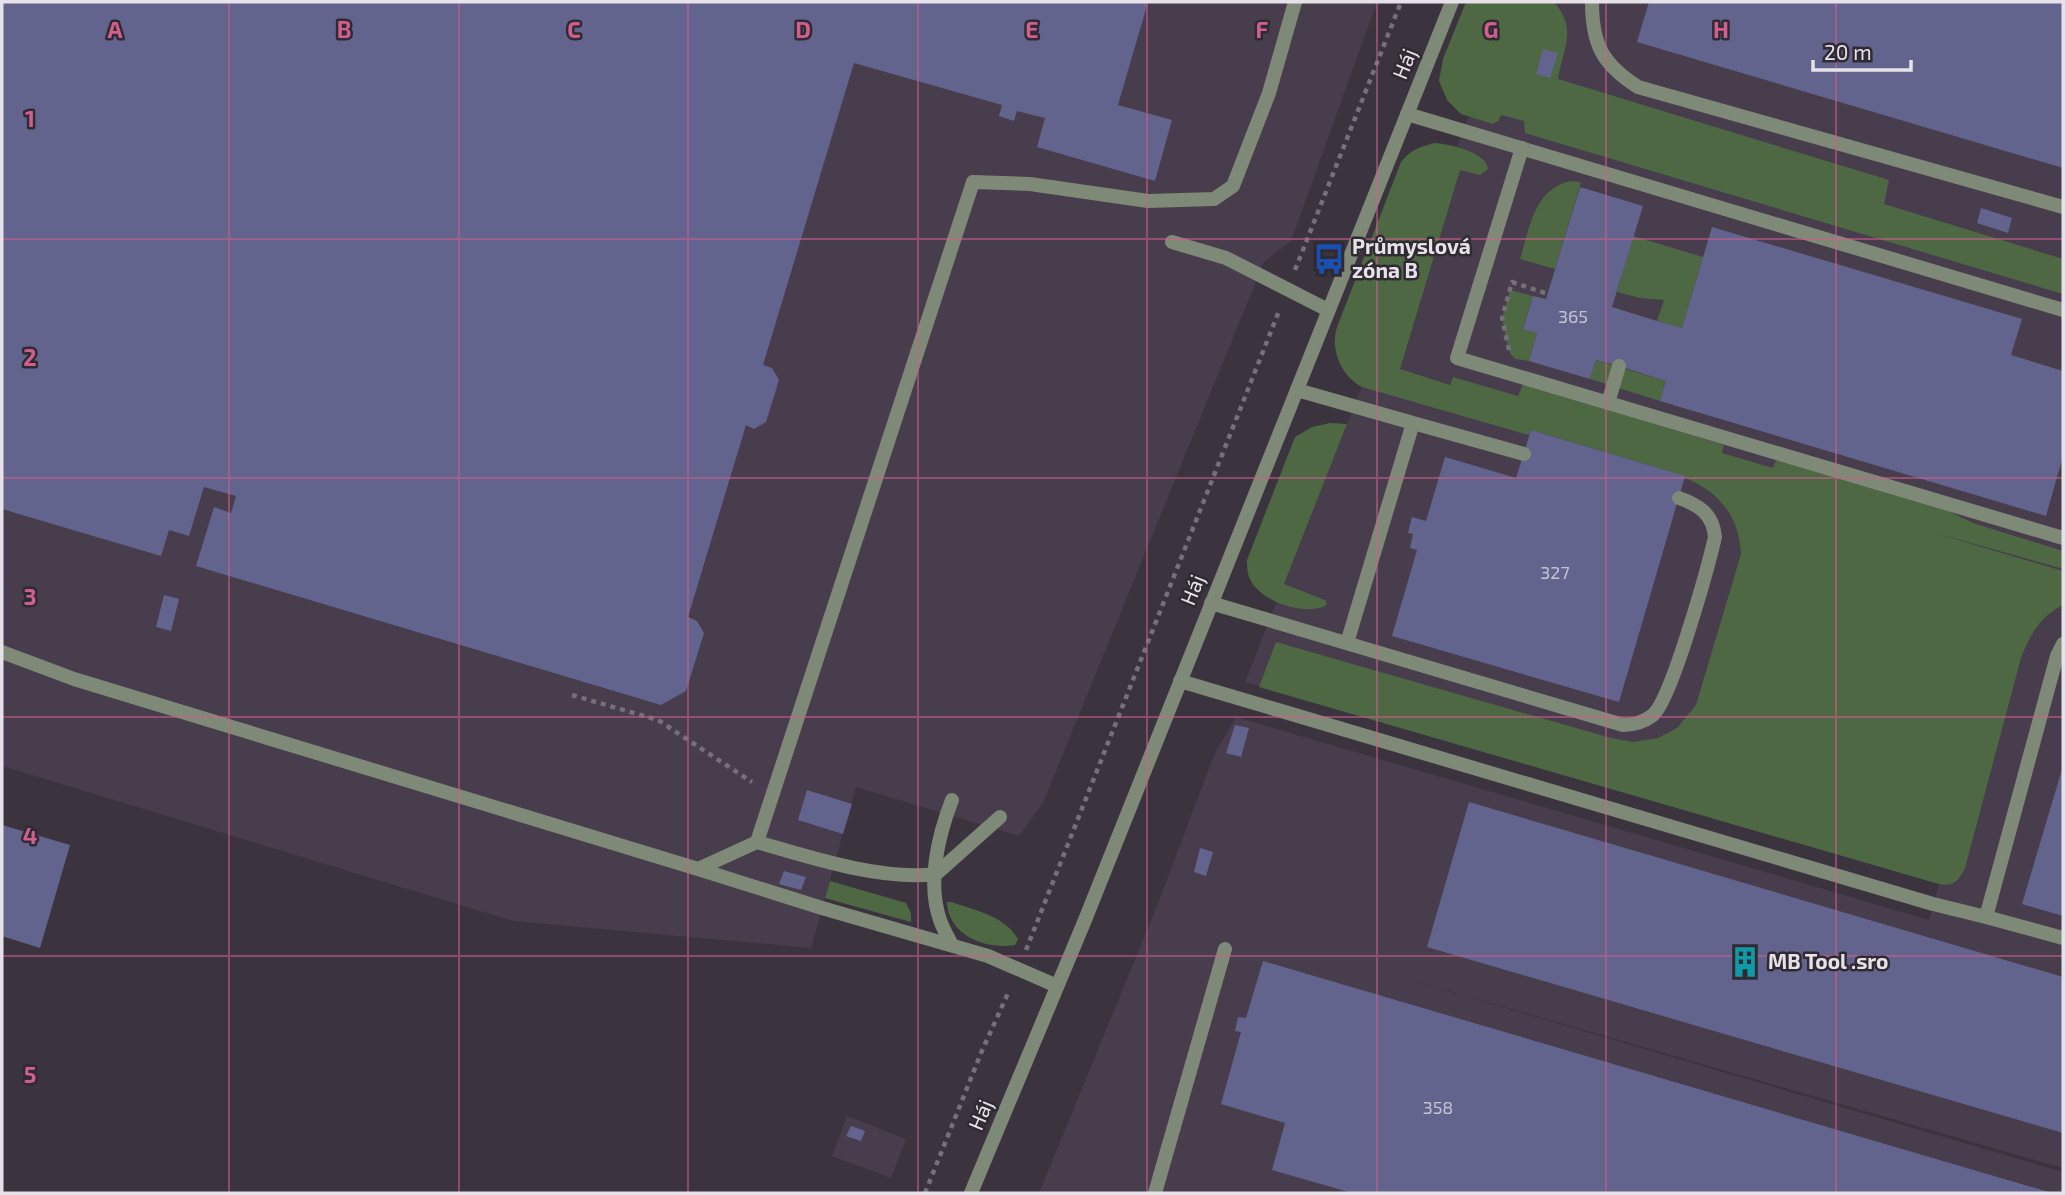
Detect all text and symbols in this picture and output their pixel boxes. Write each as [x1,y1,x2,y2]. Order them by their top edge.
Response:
text: A [107,15,123,43]
text: B [337,15,351,43]
text: C [567,15,581,43]
text: D [795,15,811,43]
text: E [1025,15,1039,43]
text: F [1256,15,1269,43]
text: G [1484,15,1498,43]
text: H [1713,15,1729,43]
scale bar [1813,28,1911,72]
text: 20 m [1824,39,1872,64]
street label: Háj [1386,44,1422,83]
text: 1 [25,104,35,132]
place label: Průmyslová zóna B [1352,233,1471,282]
bus stop icon: Průmyslová zóna B [1312,242,1346,276]
house number: 365 [1558,305,1588,327]
text: 2 [23,343,37,371]
house number: 327 [1540,561,1570,583]
street label: Háj [1174,570,1210,609]
text: 3 [23,582,37,610]
text: 4 [23,821,37,849]
building icon: MB Tool .sro [1728,945,1762,979]
place label: MB Tool .sro [1768,948,1888,973]
text: 5 [24,1060,36,1088]
street label: Háj [962,1095,998,1134]
house number: 358 [1423,1096,1453,1118]

